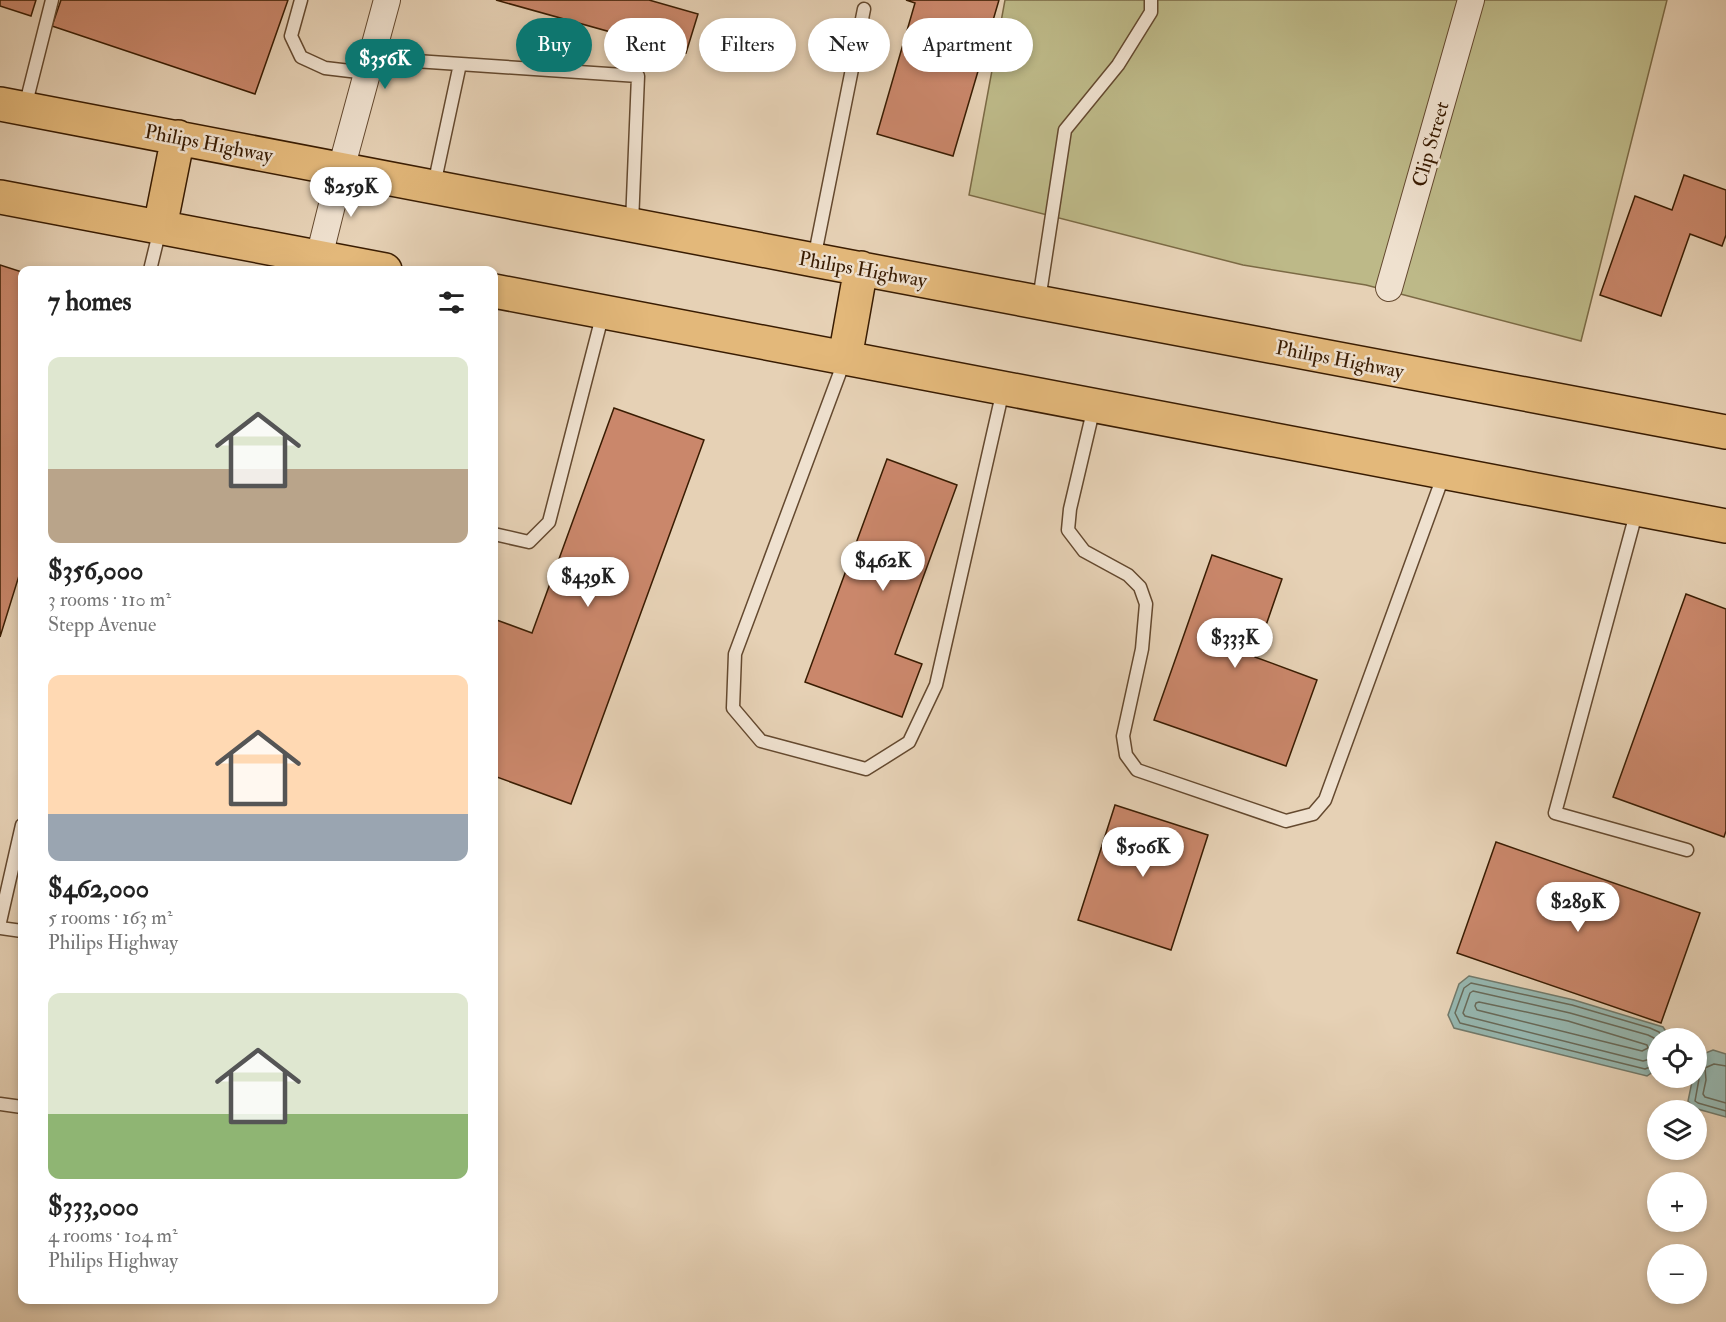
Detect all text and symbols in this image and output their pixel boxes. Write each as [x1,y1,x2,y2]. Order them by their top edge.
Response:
chip: Buy [516,18,592,72]
chip: Rent [604,18,687,72]
chip: Filters [699,18,796,72]
chip: New [808,18,890,72]
chip: Apartment [902,18,1033,72]
pin: $356K [343,39,427,90]
text: $356K [359,46,411,71]
street label: Clip Street [1406,98,1456,190]
street label: Philips Highway [143,119,276,169]
pin: $259K [309,167,393,218]
text: $259K [324,174,378,199]
street label: Philips Highway [797,246,930,294]
text: 7 homes [48,286,131,318]
icon: filters [435,286,468,319]
street label: Philips Highway [1274,335,1407,385]
icon: home [204,396,312,504]
pin: $462K [841,541,925,592]
text: $462K [855,548,911,573]
text: $356,000 [48,555,143,587]
pin: $439K [546,557,630,608]
text: $439K [561,564,615,589]
text: 3 rooms · 110 m² [48,587,171,612]
text: Stepp Avenue [48,612,156,637]
pin: $333K [1193,618,1277,669]
text: $333K [1211,625,1259,650]
icon: home [204,714,312,822]
pin: $506K [1101,827,1185,878]
text: $506K [1116,834,1170,859]
text: $462,000 [48,873,149,905]
pin: $289K [1536,882,1620,933]
text: $289K [1550,889,1606,914]
text: 5 rooms · 163 m² [48,905,173,930]
text: Philips Highway [48,930,178,955]
map controls [1647,1028,1707,1304]
button: locate [1647,1028,1707,1088]
icon: home [204,1032,312,1140]
button: layers [1647,1100,1707,1160]
button: + [1647,1172,1707,1232]
text: $333,000 [48,1191,139,1223]
text: 4 rooms · 104 m² [48,1223,178,1248]
button: − [1647,1244,1707,1304]
text: Philips Highway [48,1248,178,1273]

